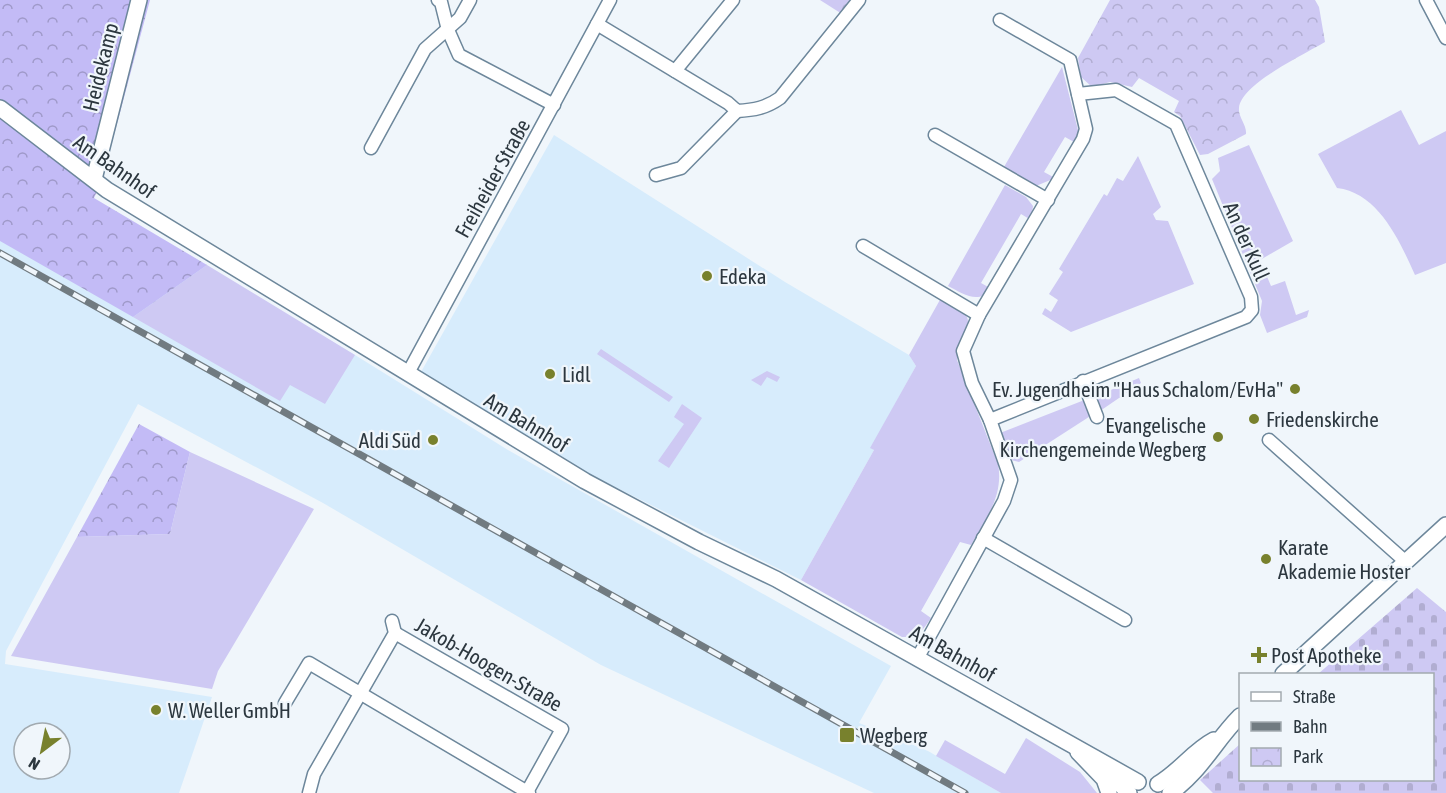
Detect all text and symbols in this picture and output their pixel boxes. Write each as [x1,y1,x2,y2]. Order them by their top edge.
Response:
street label: Heidekamp [77,20,123,114]
street label: Freiheider Straße [450,115,534,241]
street label: Am Bahnhof [70,129,161,203]
street label: An der Kull [1219,198,1275,284]
place label: Edeka [719,264,766,288]
marker: Edeka [700,269,714,283]
place label: Lidl [562,362,591,386]
marker: Lidl [543,367,557,381]
place label: Ev. Jugendheim "Haus Schalom/EvHa" [992,377,1283,401]
marker: Ev. Jugendheim "Haus Schalom/EvHa" [1288,382,1302,396]
street label: Am Bahnhof [480,387,574,457]
place label: Friedenskirche [1266,407,1379,431]
marker: Friedenskirche [1247,412,1261,426]
place label: Evangelische Kirchengemeinde Wegberg [1000,413,1206,461]
place label: Aldi Süd [359,428,421,452]
marker: Evangelische Kirchengemeinde Wegberg [1211,430,1225,444]
marker: Aldi Süd [426,433,440,447]
place label: Karate Akademie Hoster [1278,535,1411,583]
marker: Karate Akademie Hoster [1259,552,1273,566]
street label: Jakob-Hoogen-Straße [411,612,567,716]
street label: Am Bahnhof [906,620,1000,686]
place label: Post Apotheke [1271,643,1382,667]
marker: Post Apotheke [1252,648,1266,662]
legend [1239,673,1434,781]
text: Straße [1293,686,1336,707]
place label: W. Weller GmbH [168,698,291,722]
marker: W. Weller GmbH [149,703,163,717]
text: Bahn [1293,716,1327,737]
north arrow [12,721,72,781]
place label: Wegberg [860,723,927,747]
marker: Wegberg [838,726,856,744]
text: Park [1293,746,1323,767]
text: N [25,754,43,774]

